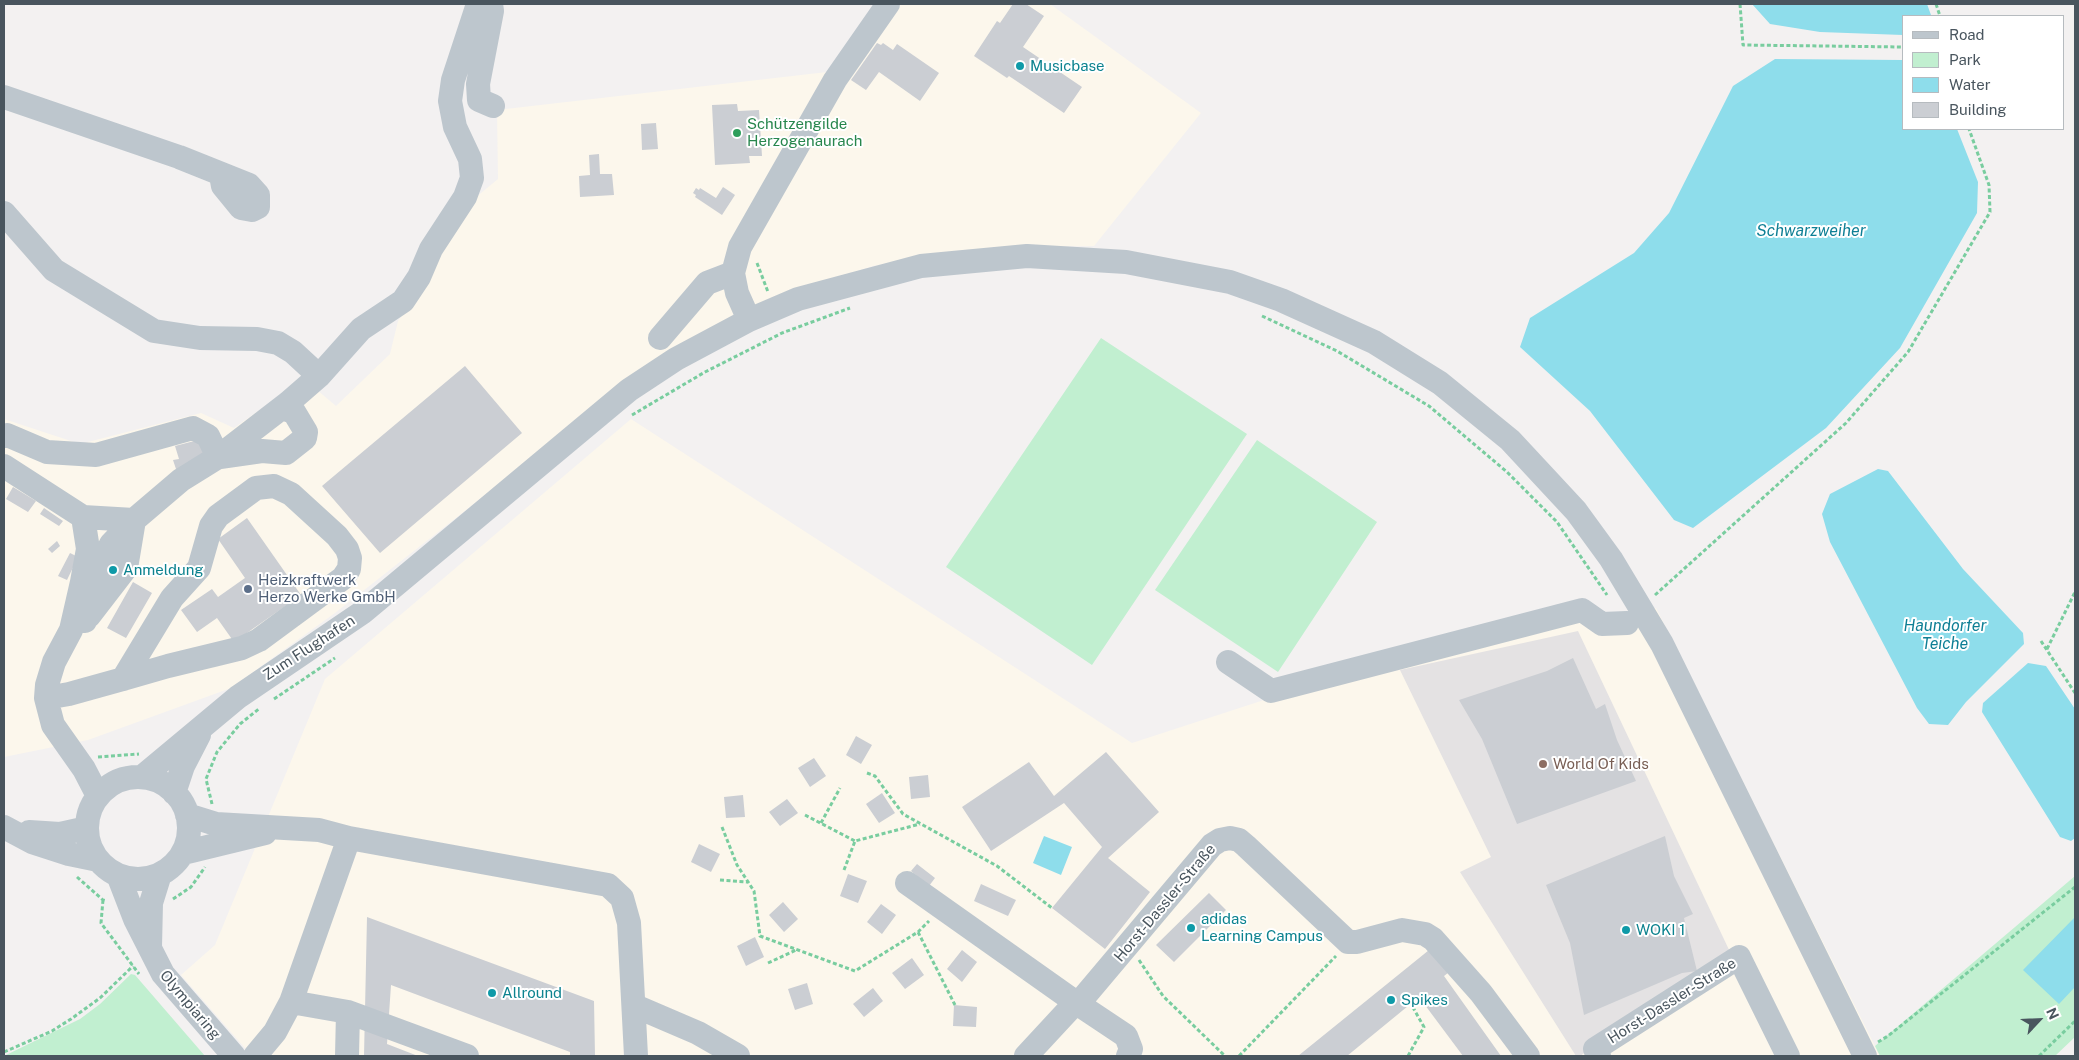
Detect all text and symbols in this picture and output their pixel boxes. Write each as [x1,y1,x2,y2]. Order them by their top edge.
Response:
legend [1902,15,2064,130]
text: Road [1949,26,1985,43]
text: Park [1949,51,1981,68]
place label: Musicbase [1030,57,1105,75]
marker: Musicbase [1014,60,1026,72]
text: Water [1949,76,1991,93]
text: Building [1949,101,2007,118]
place label: Schützengilde Herzogenaurach [747,115,862,150]
marker: Schützengilde Herzogenaurach [731,127,743,139]
water label: Schwarzweiher [1756,221,1866,241]
place label: Anmeldung [123,561,204,579]
marker: Anmeldung [107,564,119,576]
place label: Heizkraftwerk Herzo Werke GmbH [258,571,396,606]
marker: Heizkraftwerk Herzo Werke GmbH [242,583,254,595]
street label: Zum Flughafen [260,612,358,684]
water label: Haundorfer Teiche [1903,616,1987,654]
place label: World Of Kids [1553,755,1649,773]
marker: World Of Kids [1537,758,1549,770]
street label: Horst-Dassler-Straße [1111,841,1219,965]
place label: adidas Learning Campus [1201,910,1323,945]
place label: WOKI 1 [1636,921,1685,939]
marker: adidas Learning Campus [1185,922,1197,934]
marker: WOKI 1 [1620,924,1632,936]
street label: Horst-Dassler-Straße [1604,954,1740,1048]
street label: Olympiaring [156,967,224,1043]
place label: Allround [502,984,562,1002]
marker: Allround [486,987,498,999]
place label: Spikes [1401,991,1448,1009]
marker: Spikes [1385,994,1397,1006]
north arrow [2014,995,2064,1045]
text: N [2043,1005,2062,1022]

